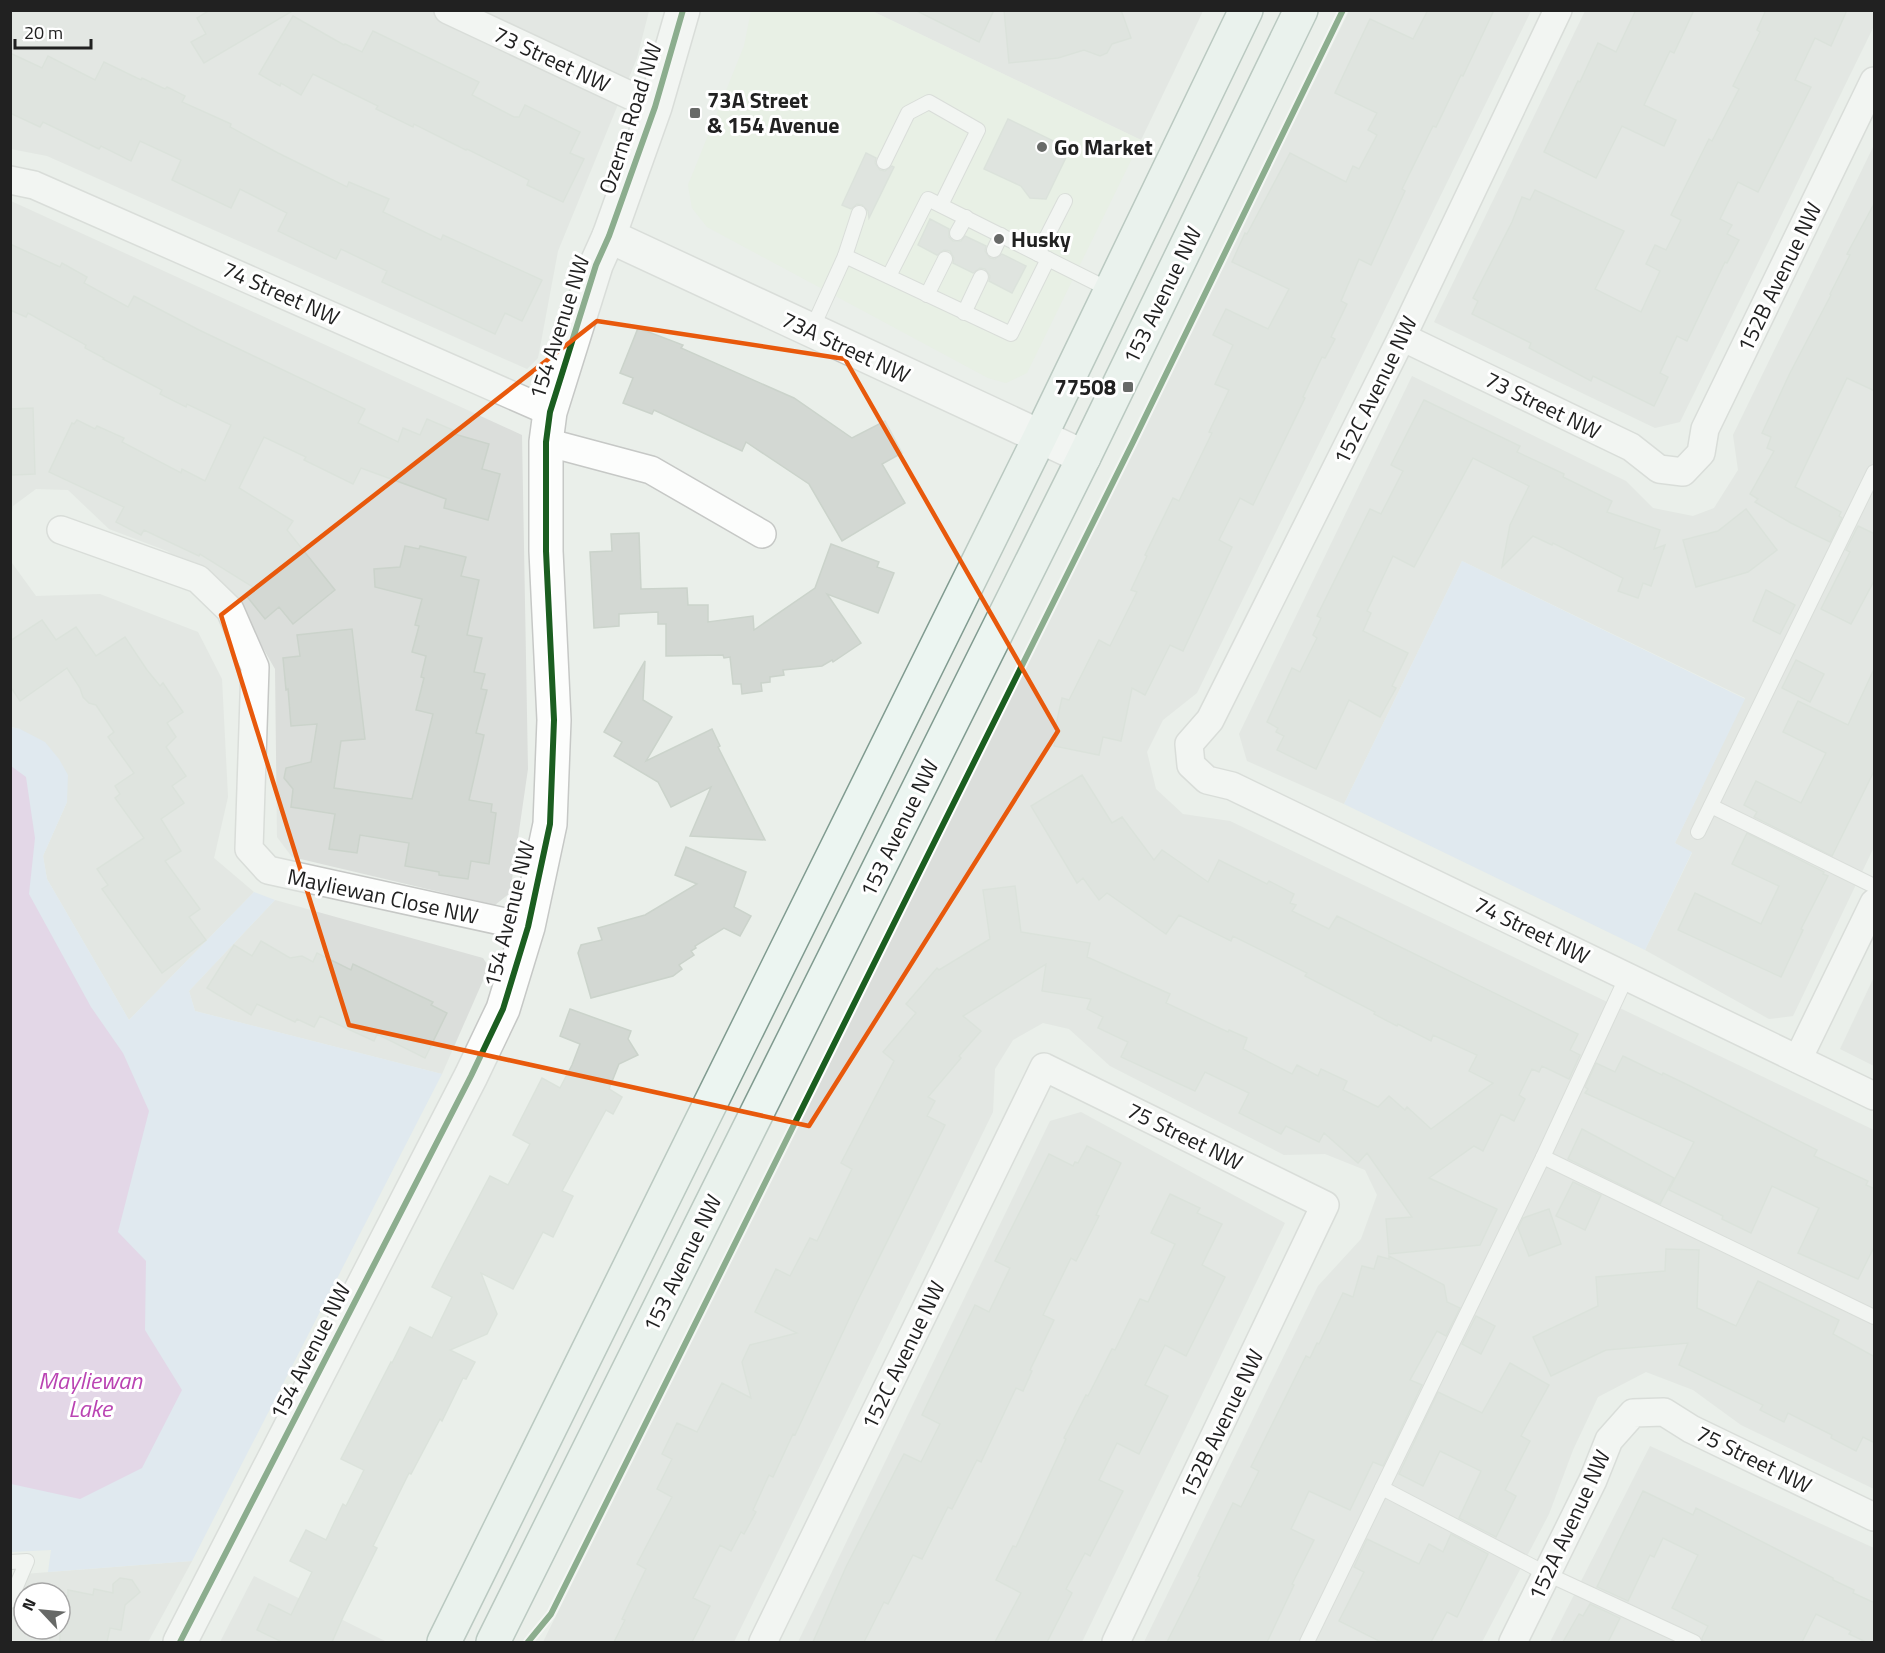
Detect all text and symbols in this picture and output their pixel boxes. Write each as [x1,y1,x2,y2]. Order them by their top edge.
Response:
scale bar [15,12,92,50]
street label: 73 Street NW [488,17,616,101]
text: 20 m [24,19,63,46]
street label: Ozerna Road NW [589,38,671,198]
place label: 73A Street & 154 Avenue [707,83,840,142]
marker: 73A Street & 154 Avenue [688,106,702,120]
place label: Go Market [1054,130,1153,164]
marker: Go Market [1035,140,1049,154]
street label: 152B Avenue NW [1728,196,1830,358]
street label: 153 Avenue NW [1114,220,1210,370]
place label: Husky [1011,222,1071,256]
marker: Husky [992,232,1006,246]
street label: 154 Avenue NW [520,250,598,404]
street label: 74 Street NW [217,252,345,334]
street label: 73A Street NW [776,302,916,392]
street label: 152C Avenue NW [1324,310,1426,470]
street label: 73 Street NW [1479,362,1607,448]
place label: 77508 [1054,370,1116,404]
marker: 77508 [1121,380,1135,394]
street label: 153 Avenue NW [851,753,947,903]
street label: 154 Avenue NW [474,837,544,991]
street label: Mayliewan Close NW [284,859,482,933]
street label: 74 Street NW [1468,887,1596,973]
street label: 75 Street NW [1121,1093,1249,1179]
street label: 153 Avenue NW [634,1188,730,1338]
street label: 152C Avenue NW [852,1275,954,1435]
street label: 154 Avenue NW [261,1277,359,1425]
street label: 152B Avenue NW [1170,1343,1272,1505]
water label: Mayliewan Lake [38,1362,143,1426]
street label: 75 Street NW [1690,1416,1818,1502]
street label: 152A Avenue NW [1519,1444,1619,1606]
north arrow [12,1581,72,1641]
text: N [15,1594,42,1615]

